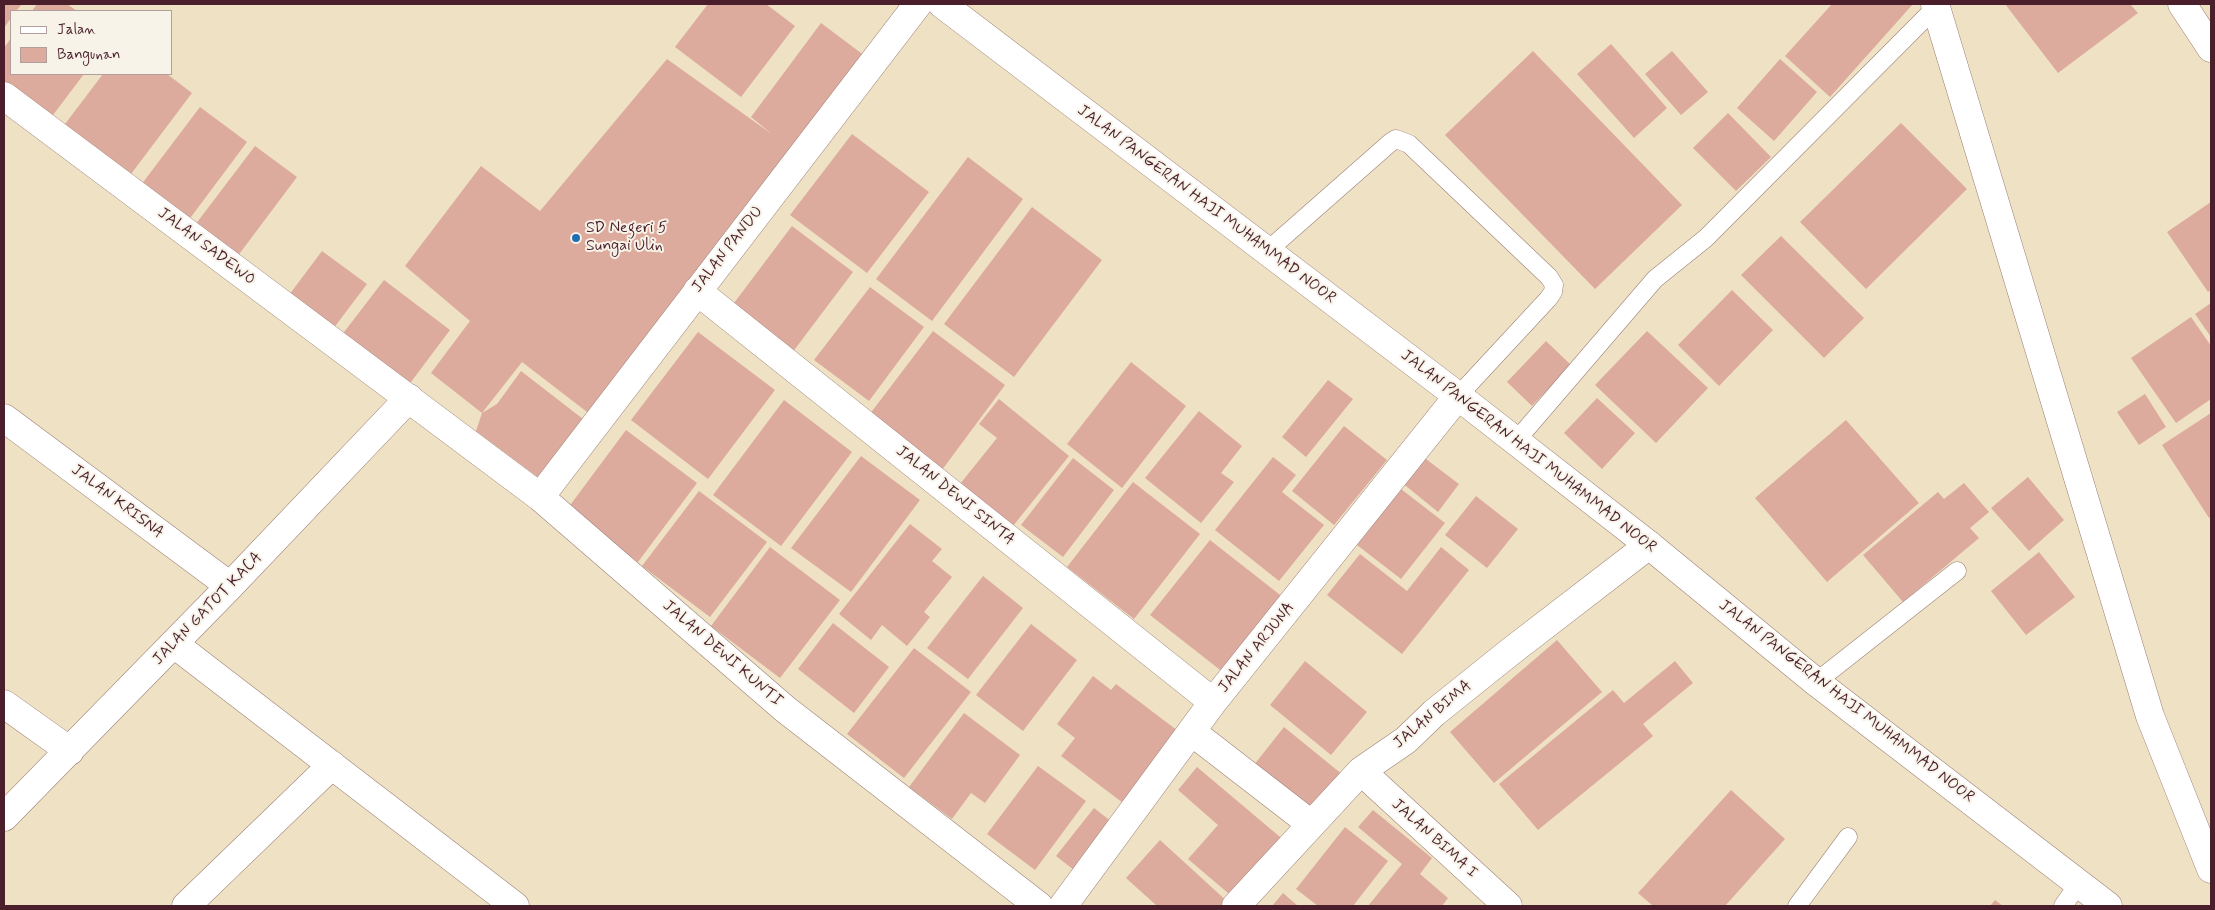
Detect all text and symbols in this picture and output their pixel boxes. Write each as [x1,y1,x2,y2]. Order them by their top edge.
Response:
legend [10,10,172,75]
text: Jalan [57,20,96,40]
text: Bangunan [57,45,120,65]
street label: JALAN PANGERAN HAJI MUHAMMAD NOOR [1073,101,1339,309]
street label: JALAN PANDU [688,203,768,297]
street label: JALAN SADEWO [153,204,259,290]
place label: SD Negeri 5 Sungai Ulin [586,219,667,257]
marker: SD Negeri 5 Sungai Ulin [570,232,582,244]
street label: JALAN PANGERAN HAJI MUHAMMAD NOOR [1397,346,1659,558]
street label: JALAN DEWI SINTA [892,442,1018,550]
street label: JALAN KRISNA [67,461,167,543]
street label: JALAN GATOT KACA [149,549,267,669]
street label: JALAN PANGERAN HAJI MUHAMMAD NOOR [1715,596,1977,808]
street label: JALAN DEWI KUNTI [658,597,786,711]
street label: JALAN ARJUNA [1215,599,1299,697]
street label: JALAN BIMA [1390,677,1476,753]
street label: JALAN BIMA I [1387,795,1481,883]

